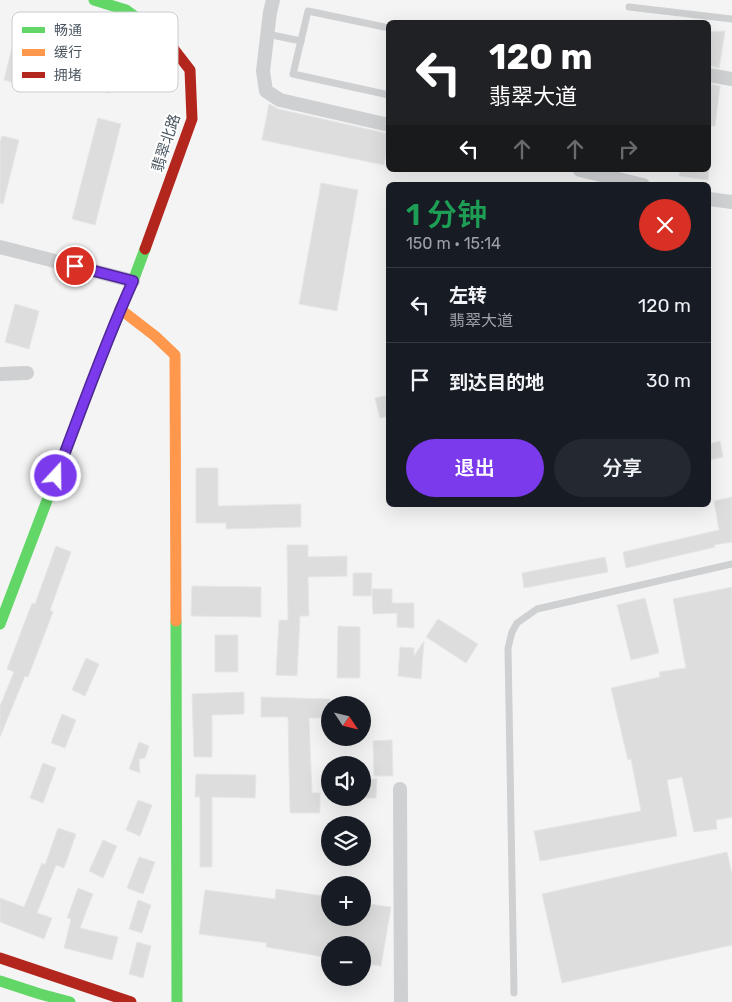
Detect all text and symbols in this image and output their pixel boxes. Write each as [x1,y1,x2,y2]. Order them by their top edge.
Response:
legend [12,12,178,92]
text: 畅通 [54,22,82,39]
text: 120 m [489,36,592,78]
icon: left [406,40,471,105]
text: 缓行 [54,44,82,61]
text: 拥堵 [54,67,82,84]
text: 翡翠大道 [489,83,577,110]
street label: 翡翠北路 [148,112,184,174]
icon: left [455,135,483,163]
icon: ahead [508,135,536,163]
icon: ahead [561,135,589,163]
icon: right [614,135,642,163]
text: 1 分钟 [406,197,487,233]
button: close [639,199,691,251]
text: 150 m · 15:14 [406,234,501,253]
pin [54,245,96,287]
icon: arrive [61,252,89,280]
text: 左转 [449,284,487,307]
icon: left [406,291,434,319]
text: 120 m [638,294,691,317]
text: 翡翠大道 [449,311,513,330]
icon: arrive [406,366,434,394]
text: 30 m [646,369,691,392]
text: 到达目的地 [449,371,544,394]
button: 退出 [406,439,544,497]
button: 分享 [554,439,691,497]
position arrow [29,449,81,501]
north arrow [321,696,371,746]
map controls [321,696,371,986]
button: sound [321,756,371,806]
button: layers [321,816,371,866]
button: + [321,876,371,926]
button: − [321,936,371,986]

